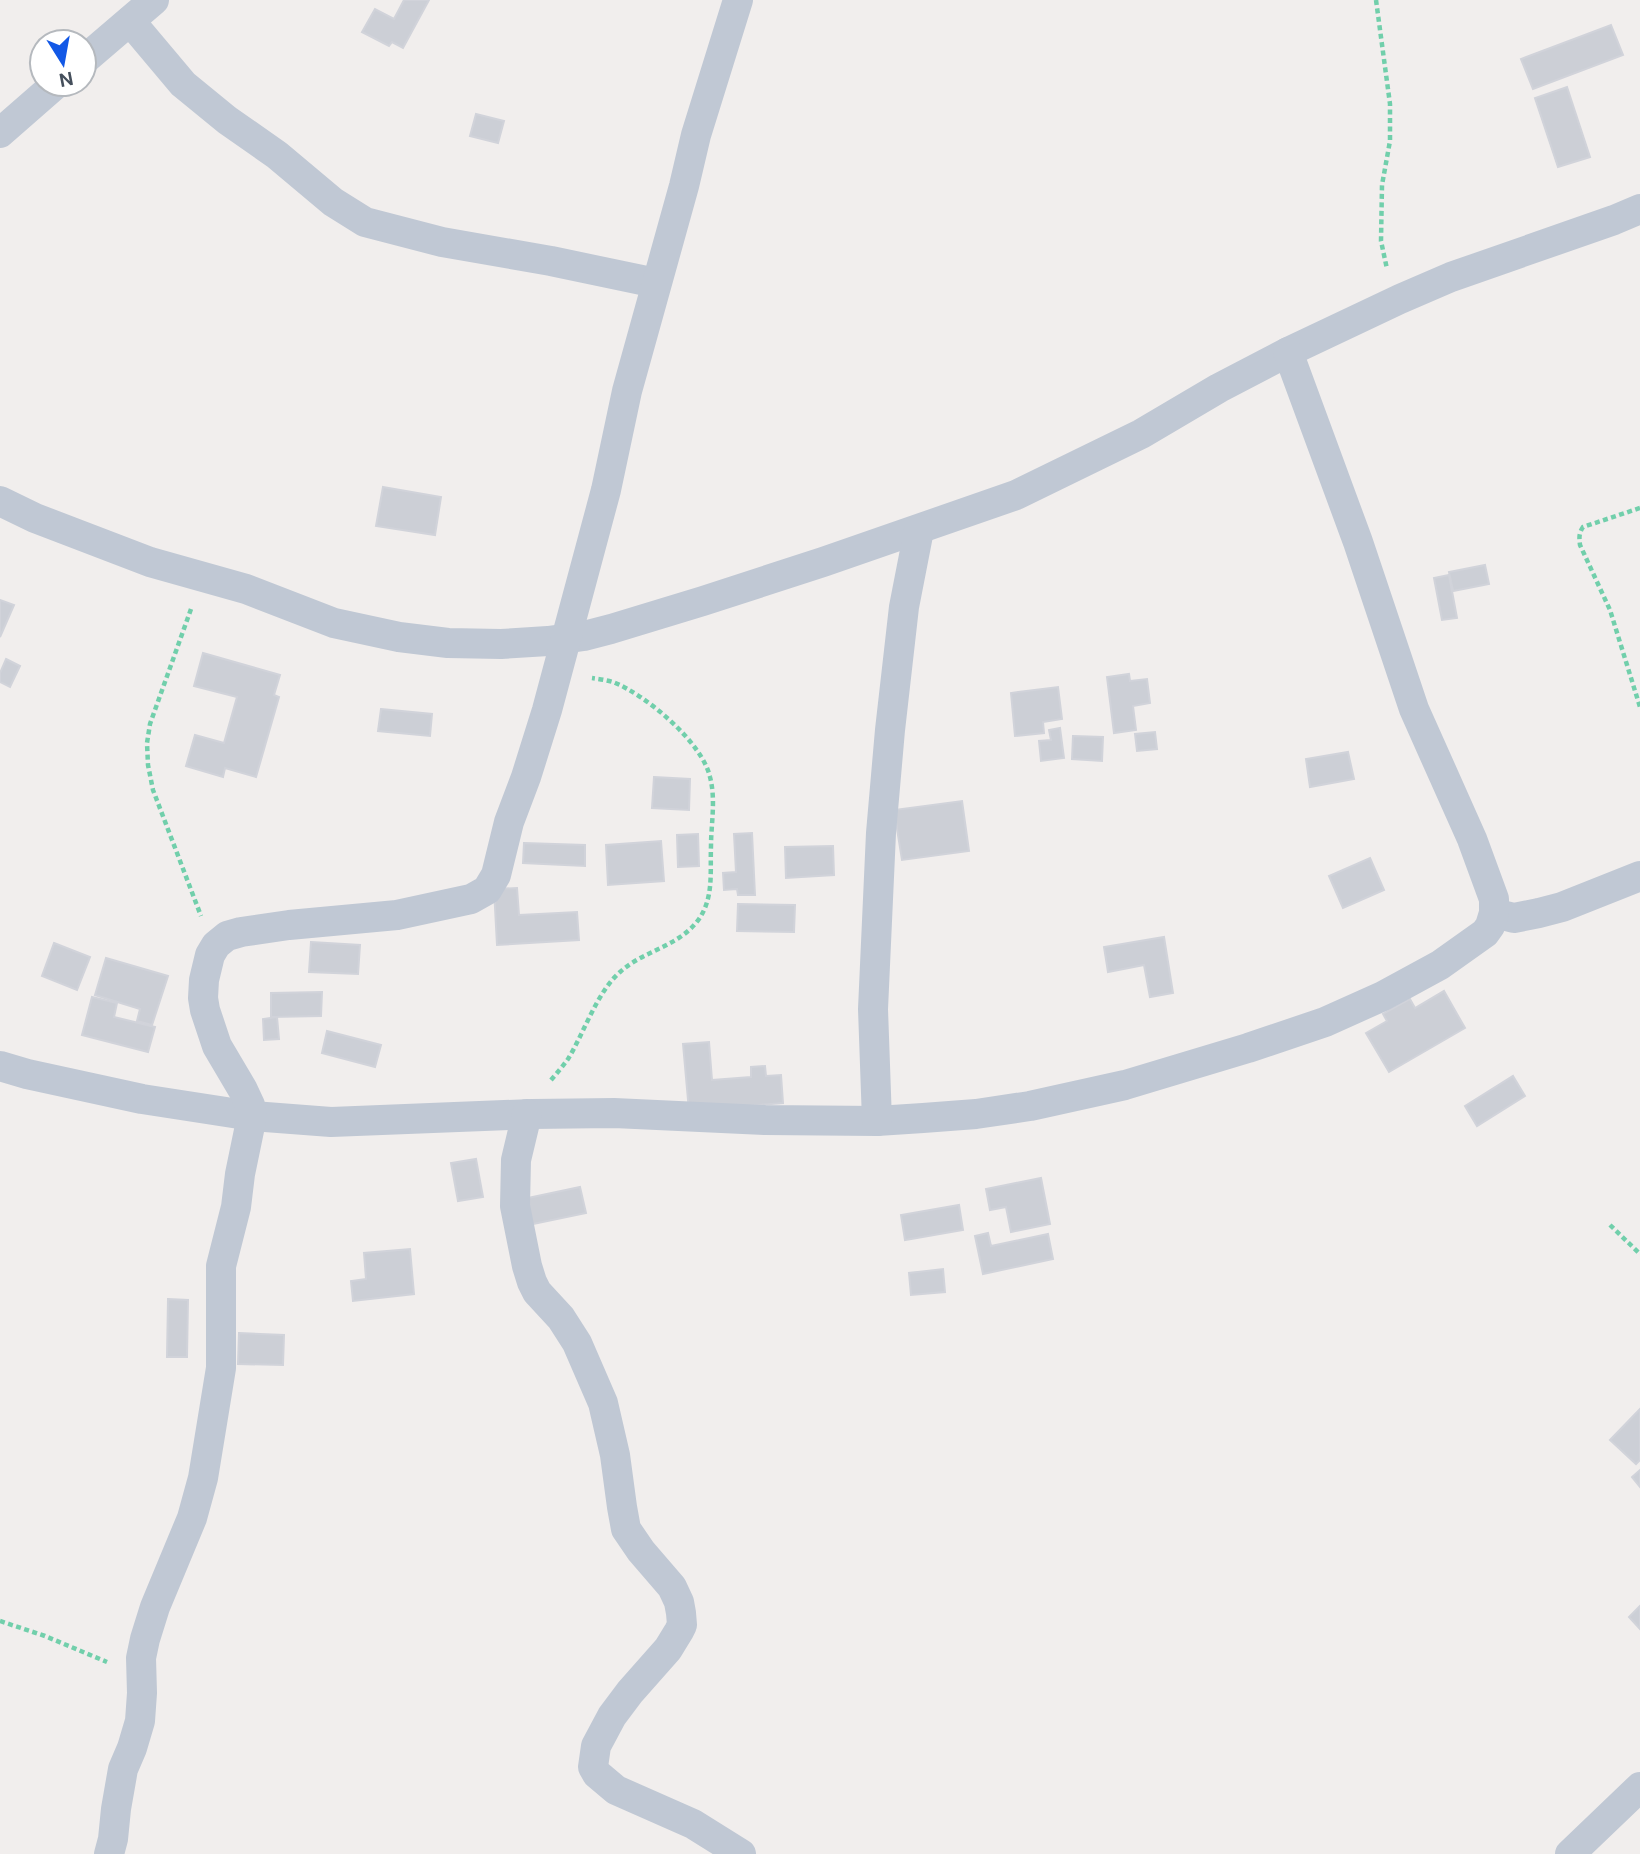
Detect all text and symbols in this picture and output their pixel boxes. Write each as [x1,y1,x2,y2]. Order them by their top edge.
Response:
north arrow [28,28,98,98]
text: N [57,66,75,93]

